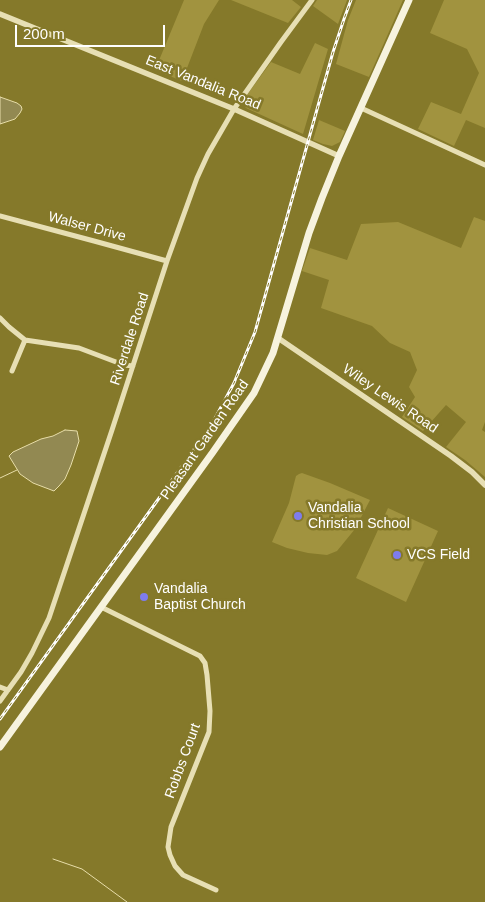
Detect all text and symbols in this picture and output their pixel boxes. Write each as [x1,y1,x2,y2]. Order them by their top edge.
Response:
scale bar [18,15,168,47]
text: 200 m [23,25,65,42]
street label: East Vandalia Road [143,52,263,114]
street label: Walser Drive [46,209,128,245]
street label: Riverdale Road [107,291,153,387]
street label: Wiley Lewis Road [339,361,441,437]
street label: Pleasant Garden Road [157,377,253,503]
place label: Vandalia Christian School [308,500,410,532]
marker: Vandalia Christian School [292,510,304,522]
place label: VCS Field [407,547,470,563]
marker: VCS Field [391,549,403,561]
place label: Vandalia Baptist Church [154,581,246,614]
marker: Vandalia Baptist Church [138,591,150,603]
street label: Robbs Court [162,721,204,801]

